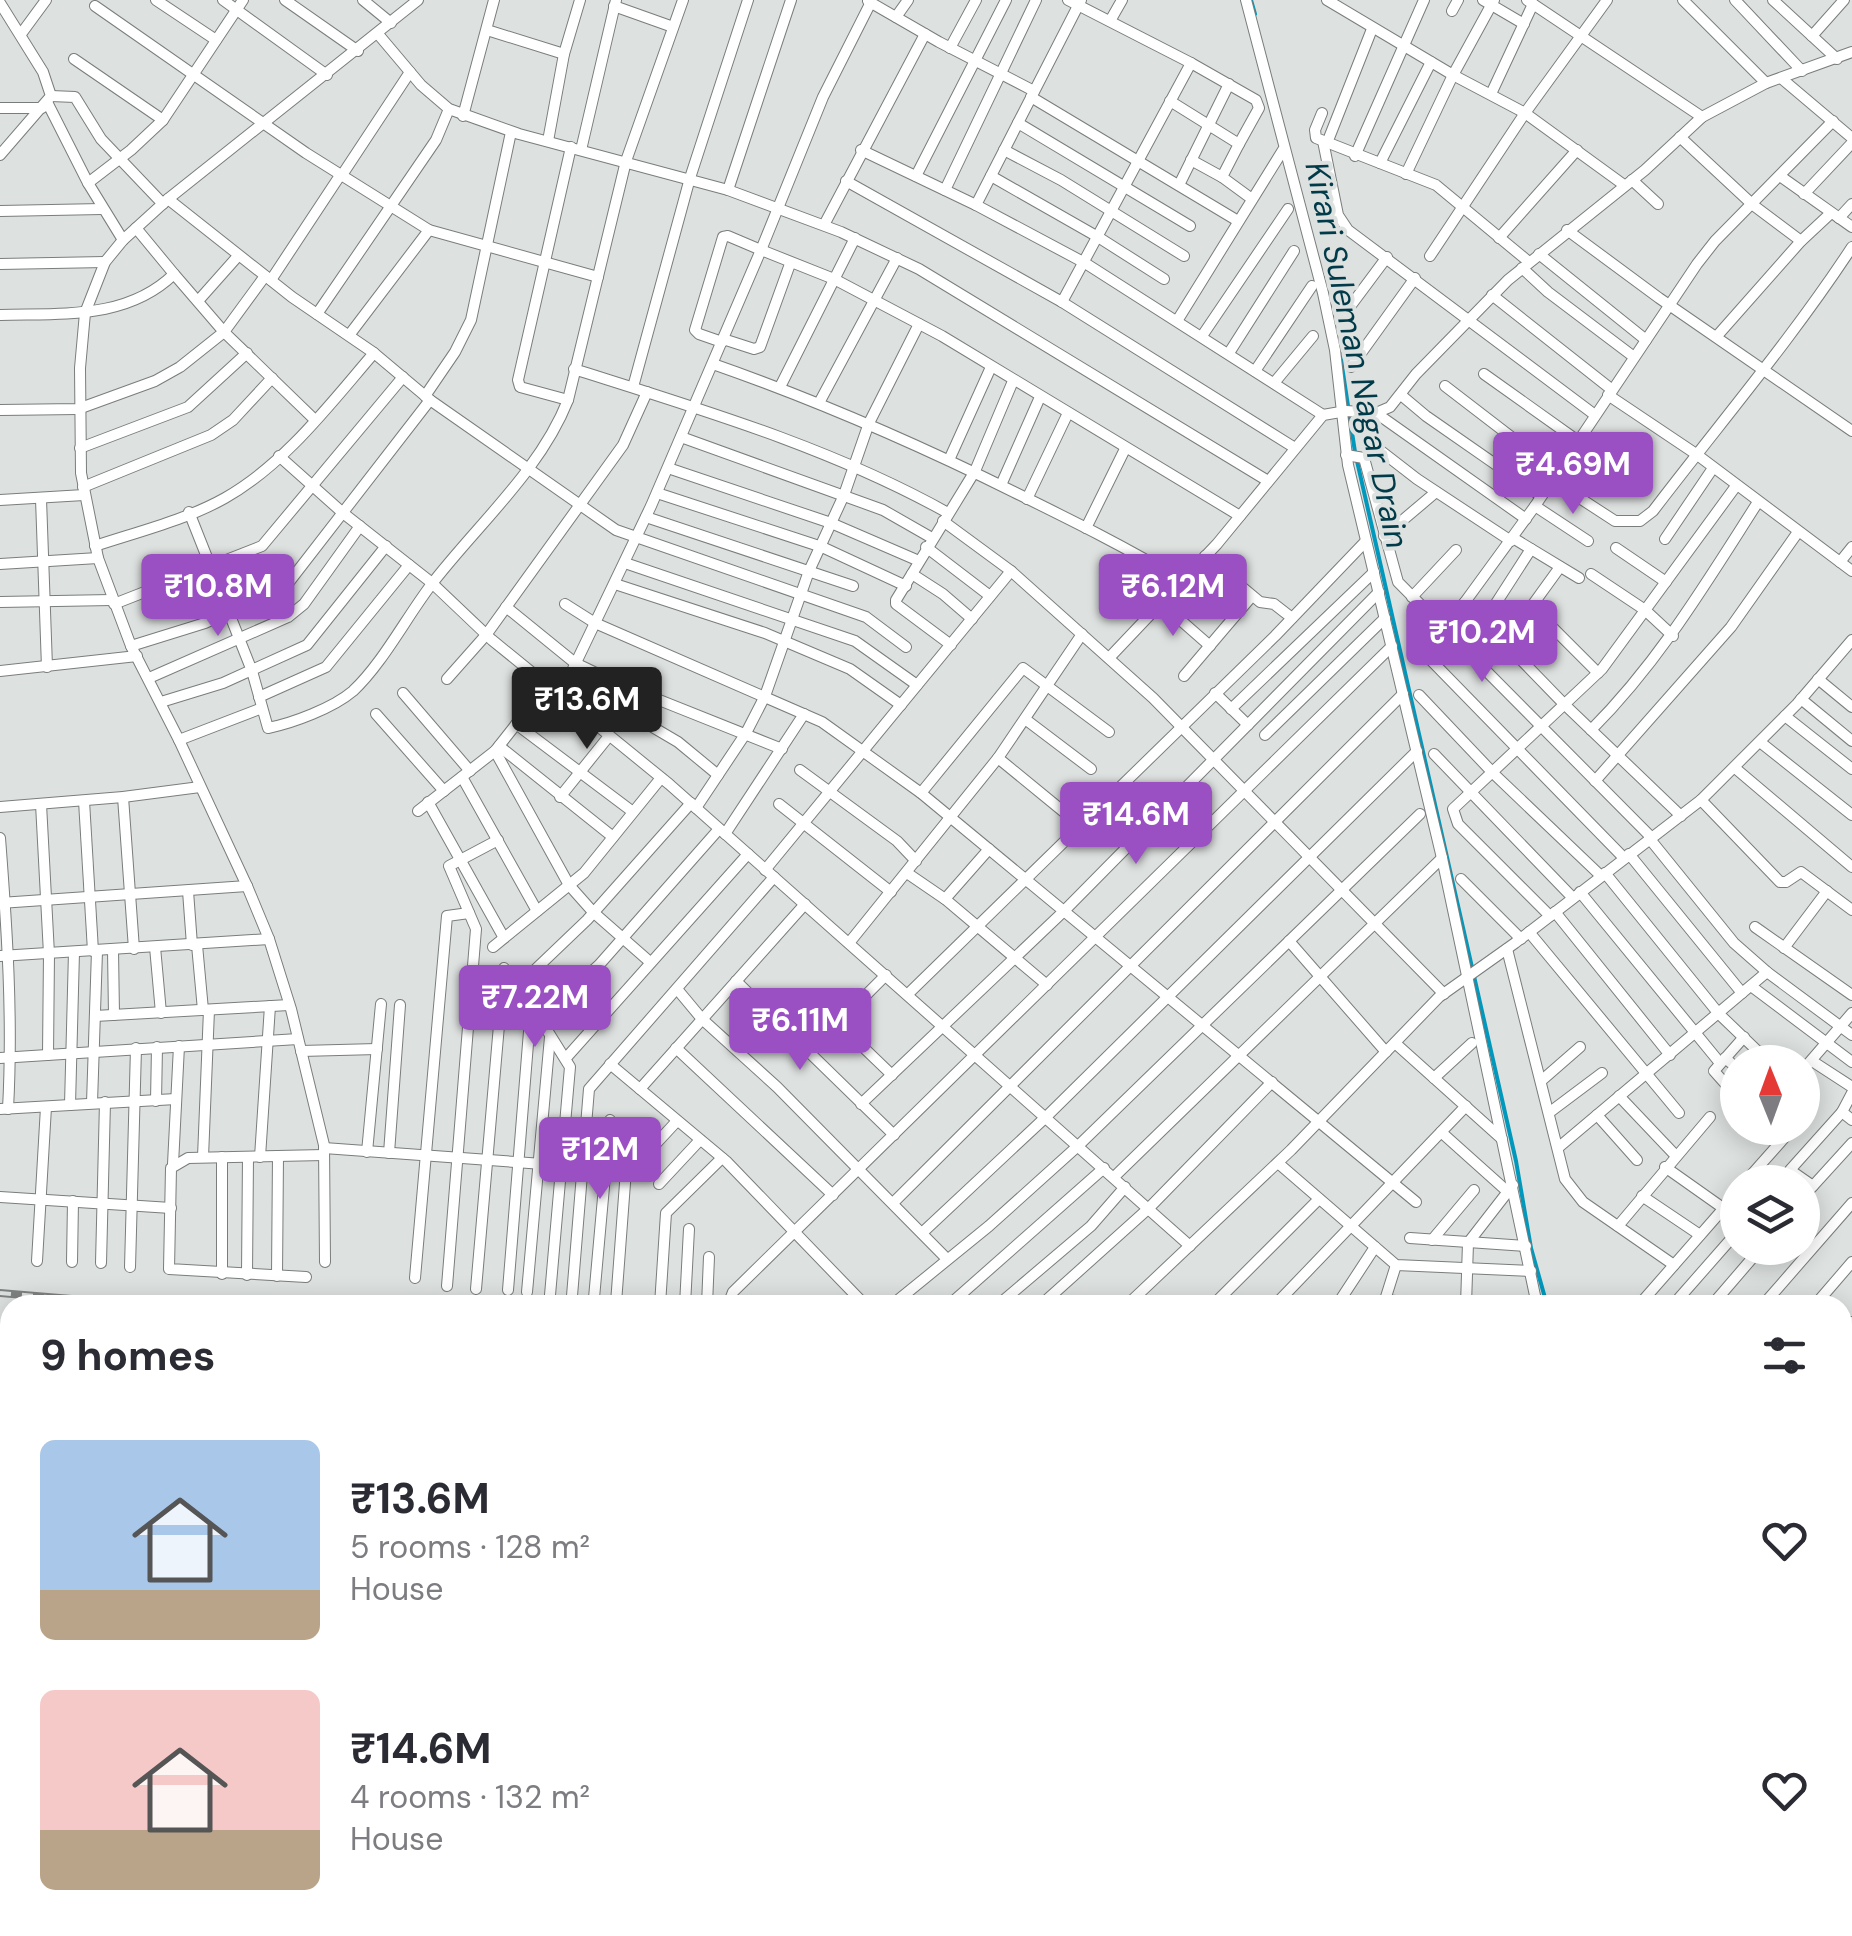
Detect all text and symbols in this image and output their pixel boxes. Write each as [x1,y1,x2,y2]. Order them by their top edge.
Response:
water label: Kirari Suleman Nagar Drain [1295,158,1419,552]
pin: ₹4.69M [1492,432,1654,517]
text: ₹4.69M [1515,443,1631,485]
pin: ₹10.8M [137,554,299,639]
pin: ₹6.12M [1092,554,1254,639]
text: ₹10.8M [163,565,273,607]
text: ₹6.12M [1121,565,1225,607]
pin: ₹10.2M [1401,600,1563,685]
text: ₹10.2M [1428,611,1536,653]
pin: ₹13.6M [506,667,668,752]
text: ₹13.6M [534,678,640,720]
pin: ₹14.6M [1055,782,1217,867]
text: ₹14.6M [1082,793,1190,835]
pin: ₹7.22M [454,965,616,1050]
text: ₹7.22M [481,976,589,1018]
pin: ₹6.11M [719,988,881,1073]
text: ₹6.11M [751,999,849,1041]
north arrow [1720,1045,1820,1145]
map controls [1720,1045,1820,1265]
pin: ₹12M [541,1117,659,1202]
text: ₹12M [561,1128,639,1170]
button: layers [1720,1165,1820,1265]
text: 9 homes [40,1328,215,1383]
icon: filters [1757,1328,1812,1383]
text: ₹13.6M [350,1471,490,1526]
icon: home [120,1480,240,1600]
icon: heart [1757,1513,1812,1568]
text: 5 rooms · 128 m² [350,1526,590,1568]
text: House [350,1568,443,1610]
text: ₹14.6M [350,1721,492,1776]
icon: home [120,1730,240,1850]
icon: heart [1757,1763,1812,1818]
text: 4 rooms · 132 m² [350,1776,590,1818]
text: House [350,1818,443,1860]

